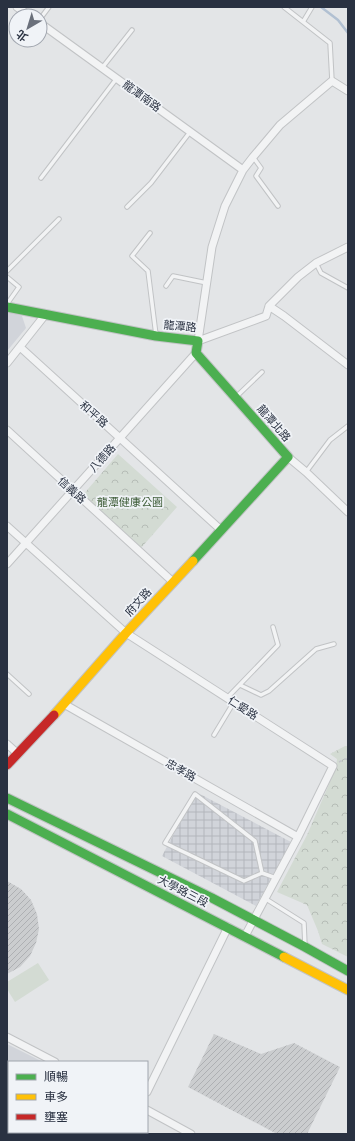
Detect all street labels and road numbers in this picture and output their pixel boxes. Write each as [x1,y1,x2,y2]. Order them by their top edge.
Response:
street label: 龍潭南路 [120,77,164,115]
street label: 龍潭路 [163,318,197,334]
street label: 和平路 [77,398,111,430]
street label: 龍潭北路 [254,402,294,444]
street label: 八德路 [86,441,118,475]
street label: 信義路 [55,474,89,506]
street label: 府文路 [122,585,154,619]
street label: 仁愛路 [225,693,261,723]
street label: 忠孝路 [163,756,199,784]
street label: 大學路三段 [155,872,211,910]

